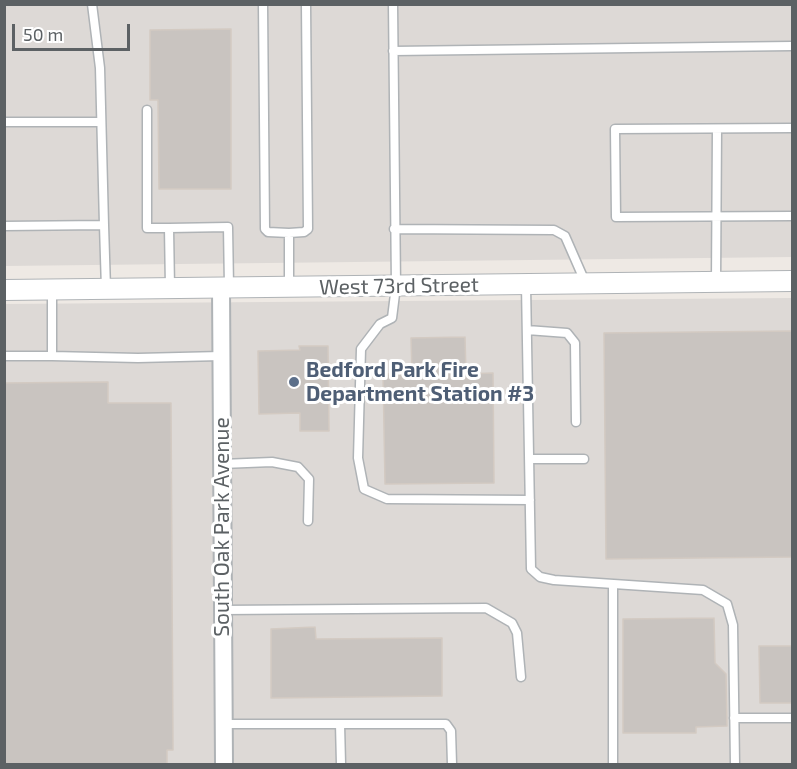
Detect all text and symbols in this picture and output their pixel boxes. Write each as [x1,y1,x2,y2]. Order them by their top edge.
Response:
scale bar [15,12,134,50]
text: 50 m [23,23,63,45]
street label: West 73rd Street [319,272,479,300]
place label: Bedford Park Fire Department Station #3 [306,357,534,407]
marker: Bedford Park Fire Department Station #3 [287,375,301,389]
street label: South Oak Park Avenue [209,417,235,637]

